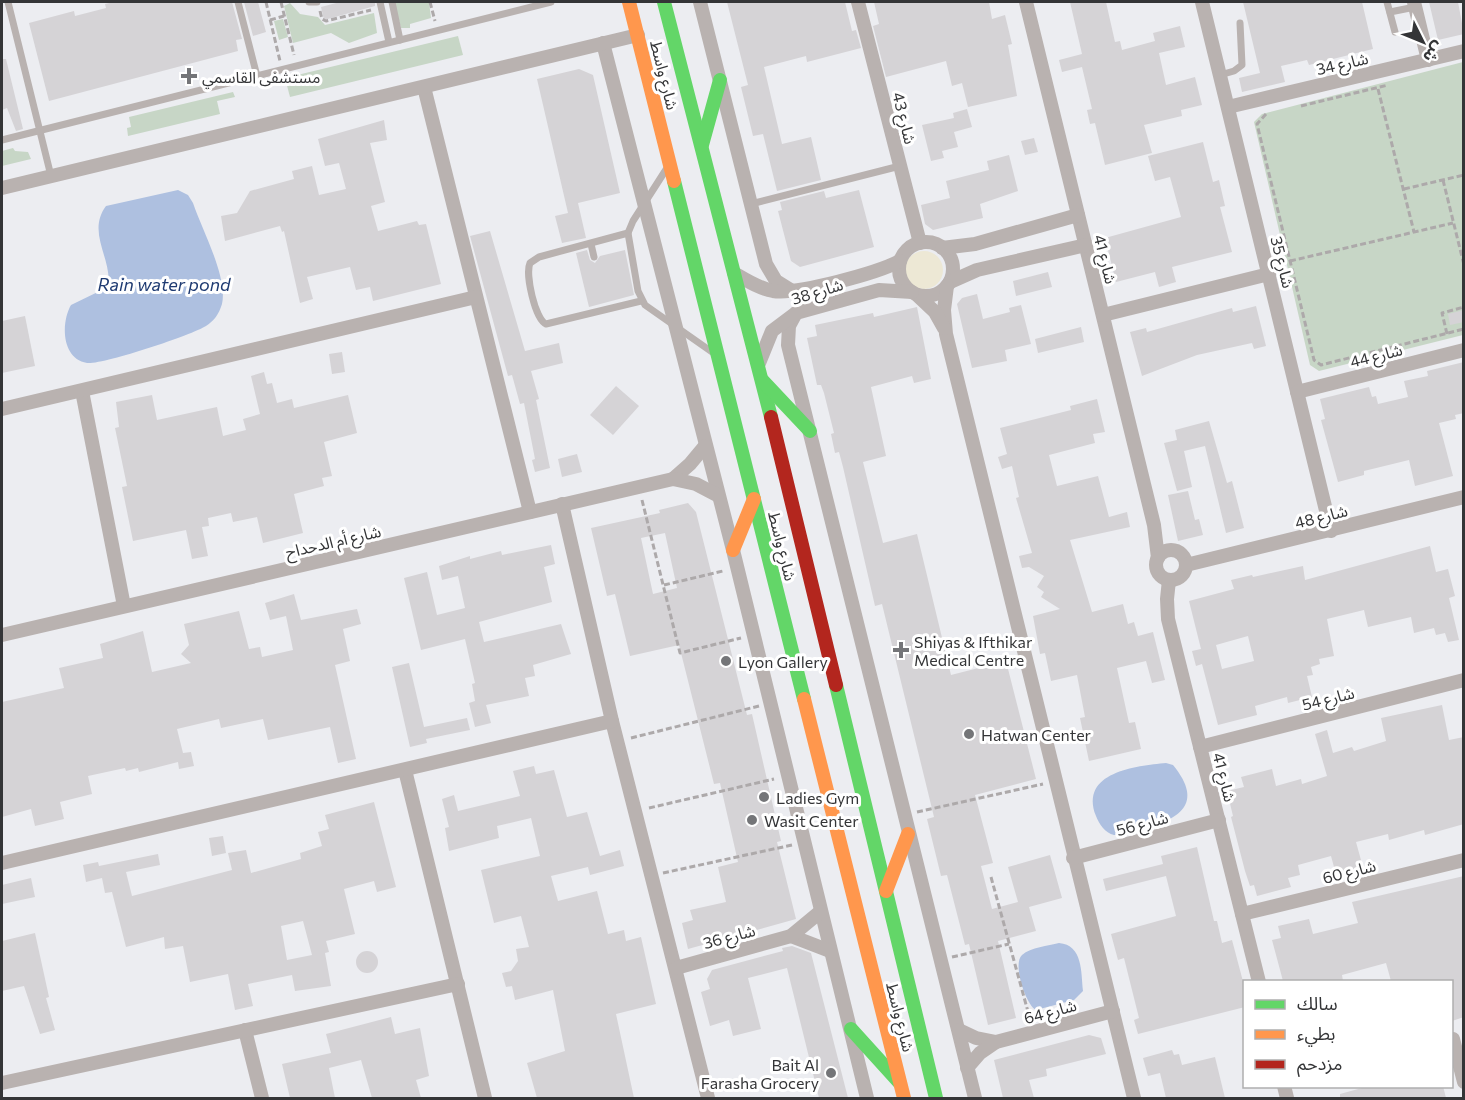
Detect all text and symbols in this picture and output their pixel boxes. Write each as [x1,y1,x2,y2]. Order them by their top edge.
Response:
north arrow [1393,12,1453,72]
text: ش [1419,37,1449,67]
street label: شارع واسط [643,38,683,113]
street label: شارع 34 [1314,48,1371,82]
marker: مستشفى القاسمي [180,67,198,85]
place label: مستشفى القاسمي [202,67,320,89]
street label: شارع 43 [885,90,921,147]
street label: شارع 41 [1087,232,1121,287]
street label: شارع 35 [1264,234,1299,291]
water label: Rain water pond [98,273,231,295]
street label: شارع 38 [789,274,846,312]
street label: شارع 44 [1348,339,1405,375]
street label: شارع 48 [1293,500,1350,536]
street label: شارع واسط [761,509,801,584]
street label: شارع أم الدحداح [283,521,383,565]
place label: Shiyas & Ifthikar Medical Centre [914,632,1033,669]
marker: Shiyas & Ifthikar Medical Centre [892,641,910,659]
place label: Lyon Gallery [738,652,828,671]
marker: Lyon Gallery [719,654,733,668]
street label: شارع 54 [1300,682,1357,718]
place label: Hatwan Center [981,725,1092,744]
marker: Hatwan Center [962,727,976,741]
street label: شارع 41 [1206,750,1240,805]
place label: Ladies Gym [776,788,859,807]
marker: Ladies Gym [757,790,771,804]
street label: شارع 56 [1114,807,1171,843]
place label: Wasit Center [764,811,859,830]
marker: Wasit Center [745,813,759,827]
street label: شارع 60 [1320,855,1379,891]
street label: شارع 36 [701,920,758,956]
street label: شارع واسط [879,980,919,1055]
legend [1243,980,1453,1088]
text: سالك [1297,992,1338,1014]
street label: شارع 64 [1022,995,1079,1031]
text: بطيء [1297,1022,1335,1047]
text: مزدحم [1297,1052,1342,1077]
place label: Bait Al Farasha Grocery [701,1055,819,1092]
marker: Bait Al Farasha Grocery [824,1066,838,1080]

